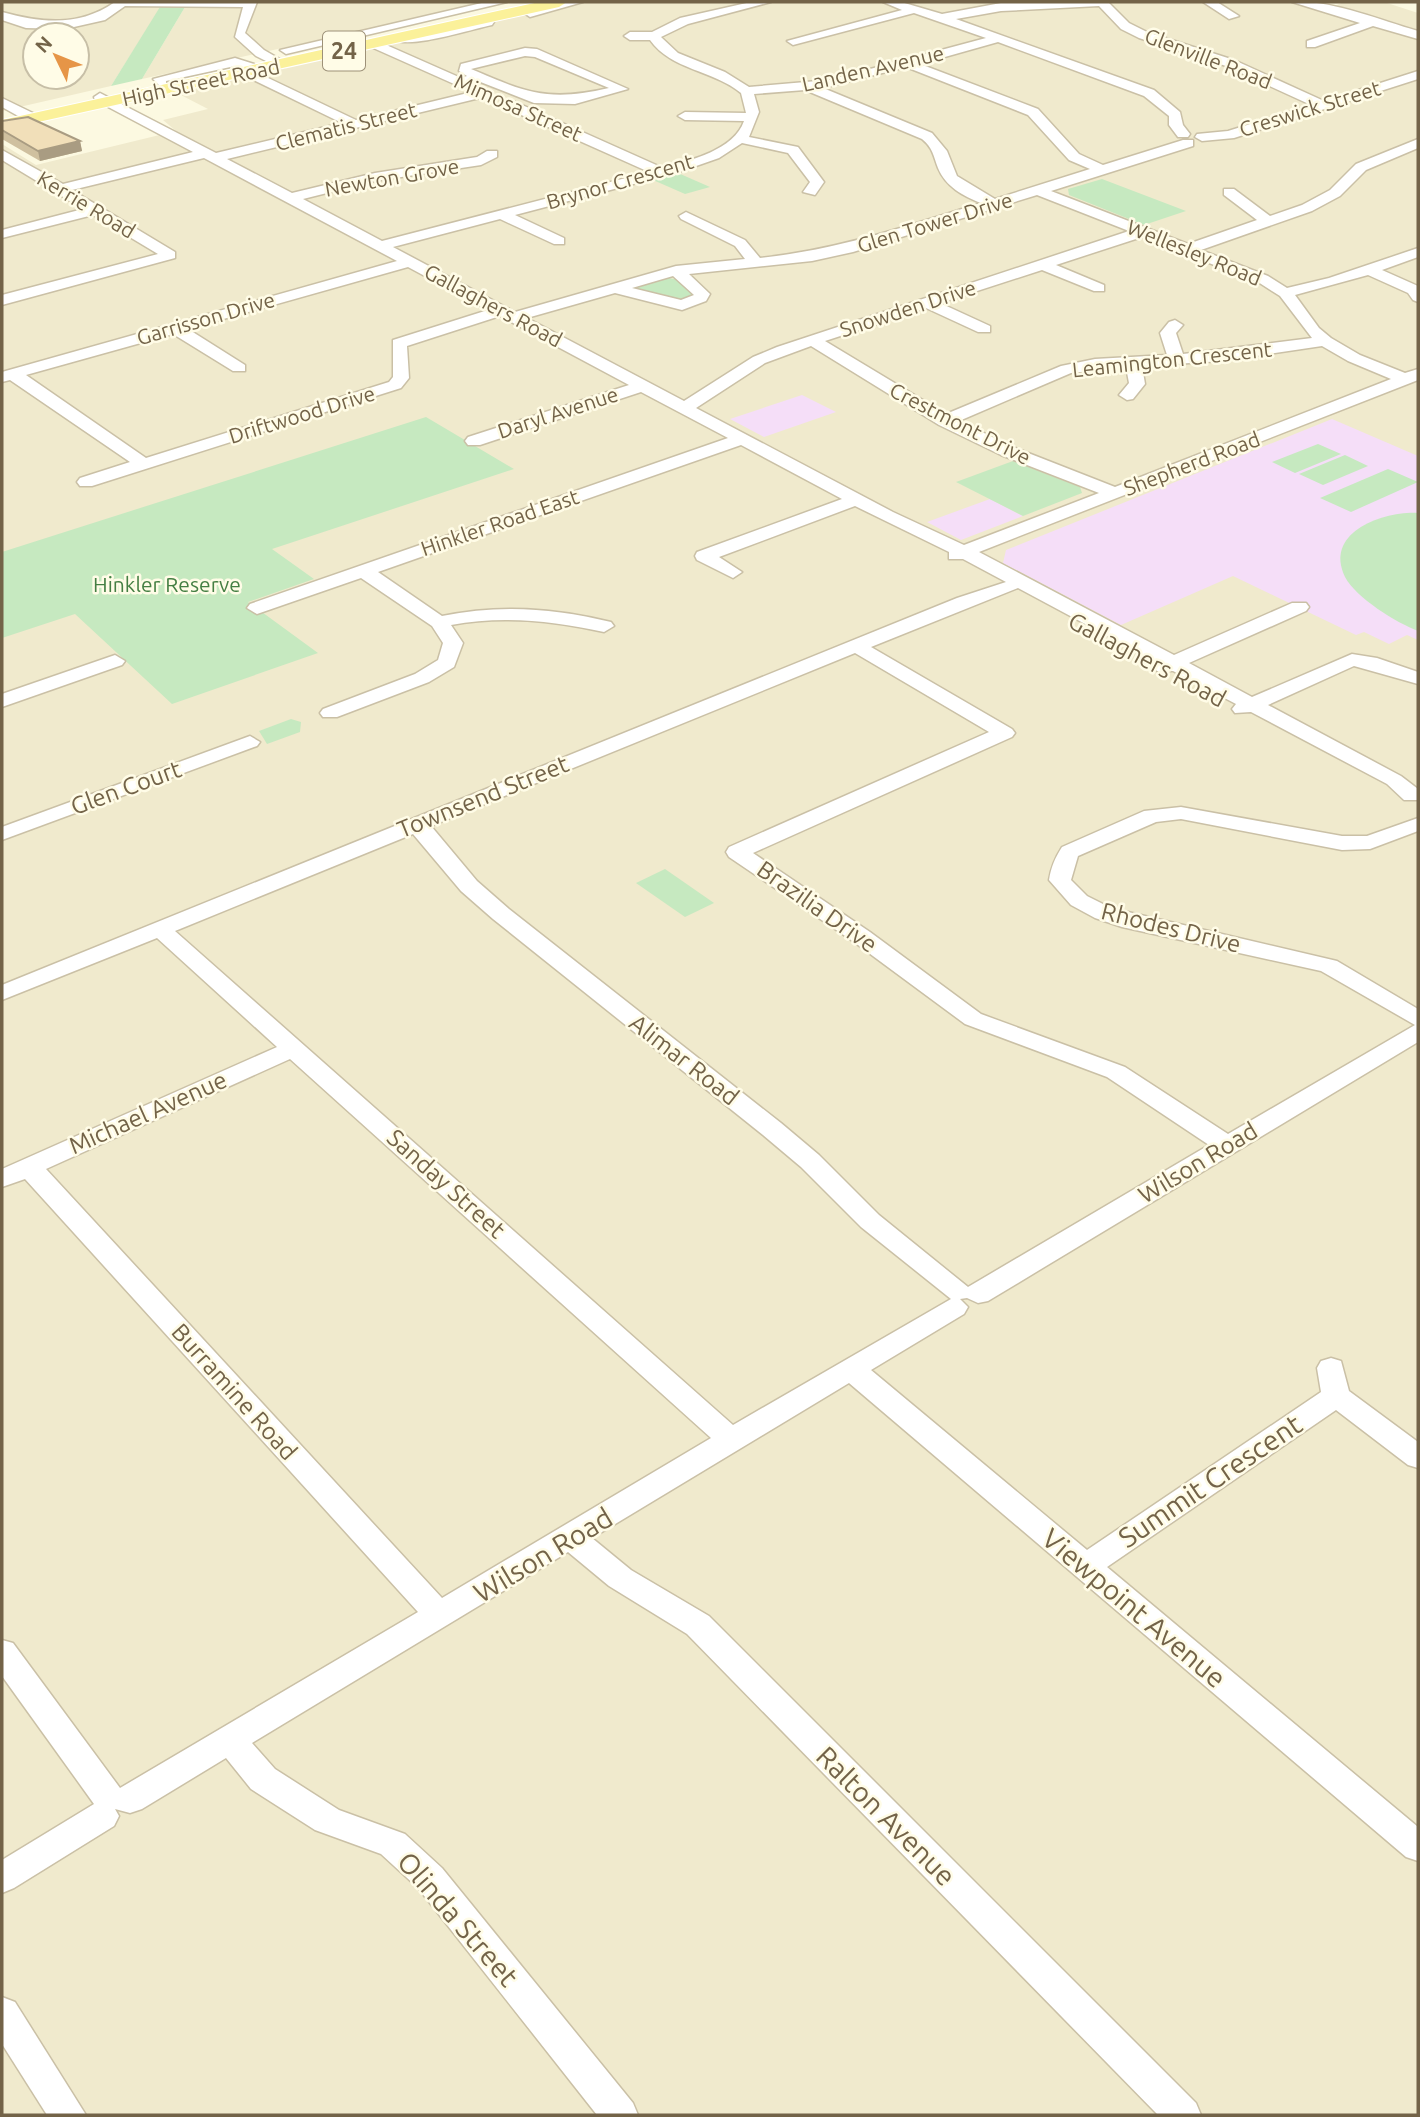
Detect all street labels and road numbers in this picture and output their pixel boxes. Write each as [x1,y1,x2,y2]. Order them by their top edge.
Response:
street label: Glenville Road [1141,23,1275,93]
road number: 24 [323,32,365,70]
street label: Landen Avenue [799,40,946,96]
street label: High Street Road [120,54,282,110]
street label: Mimosa Street [451,68,586,146]
street label: Creswick Street [1236,75,1383,141]
street label: Clematis Street [273,97,419,155]
street label: Brynor Crescent [543,149,696,214]
street label: Newton Grove [323,153,461,201]
street label: Kerrie Road [33,166,140,243]
street label: Glen Tower Drive [854,187,1015,257]
street label: Wellesley Road [1124,214,1265,290]
street label: Gallaghers Road [421,259,566,352]
street label: Snowden Drive [837,275,979,341]
street label: Garrisson Drive [134,287,278,349]
street label: Leamington Crescent [1071,337,1273,381]
street label: Crestmont Drive [886,377,1035,469]
street label: Driftwood Drive [226,380,378,448]
street label: Daryl Avenue [494,381,621,443]
street label: Shepherd Road [1120,426,1263,500]
street label: Hinkler Road East [418,484,582,560]
street label: Gallaghers Road [1064,607,1231,712]
street label: Townsend Street [393,750,573,843]
street label: Glen Court [67,755,185,820]
street label: Brazilia Drive [752,855,882,958]
street label: Rhodes Drive [1099,897,1244,958]
street label: Alimar Road [625,1009,744,1110]
street label: Michael Avenue [65,1066,231,1159]
street label: Wilson Road [1133,1117,1262,1209]
street label: Sanday Street [382,1124,511,1244]
street label: Burramine Road [166,1318,303,1465]
street label: Summit Crescent [1112,1408,1307,1553]
street label: Wilson Road [468,1501,618,1608]
street label: Viewpoint Avenue [1036,1522,1232,1693]
street label: Ralton Avenue [811,1740,962,1891]
street label: Olinda Street [392,1845,525,1992]

